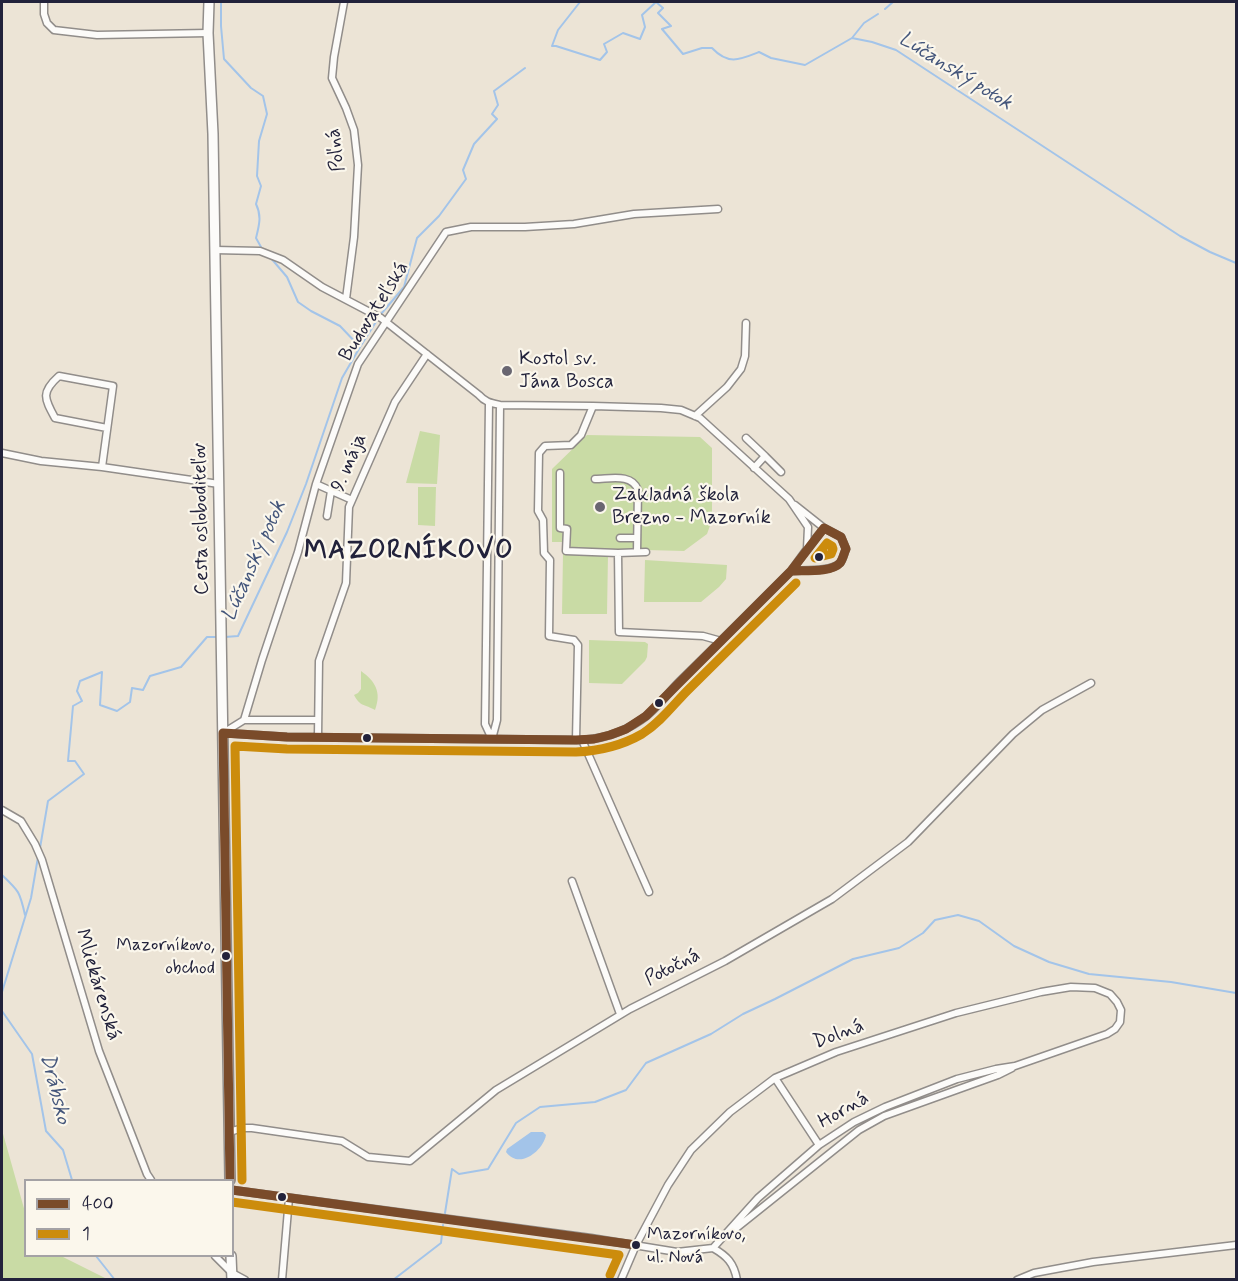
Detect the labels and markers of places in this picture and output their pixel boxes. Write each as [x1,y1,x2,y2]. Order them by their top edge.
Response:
place label: Kostol sv. Jána Bosca [519,348,614,395]
marker: Kostol sv. Jána Bosca [500,364,514,378]
place label: Zakladná škola Brezno - Mazorník [612,484,771,531]
marker: Zakladná škola Brezno - Mazorník [593,500,607,514]
unlabelled marker [813,551,825,563]
unlabelled marker [653,697,665,709]
unlabelled marker [361,732,373,744]
place label: Mazorníkovo, obchod [116,935,215,978]
marker: Mazorníkovo, obchod [220,950,232,962]
unlabelled marker [276,1191,288,1203]
place label: Mazorníkovo, ul. Nová [647,1224,746,1266]
marker: Mazorníkovo, ul. Nová [630,1239,642,1251]

